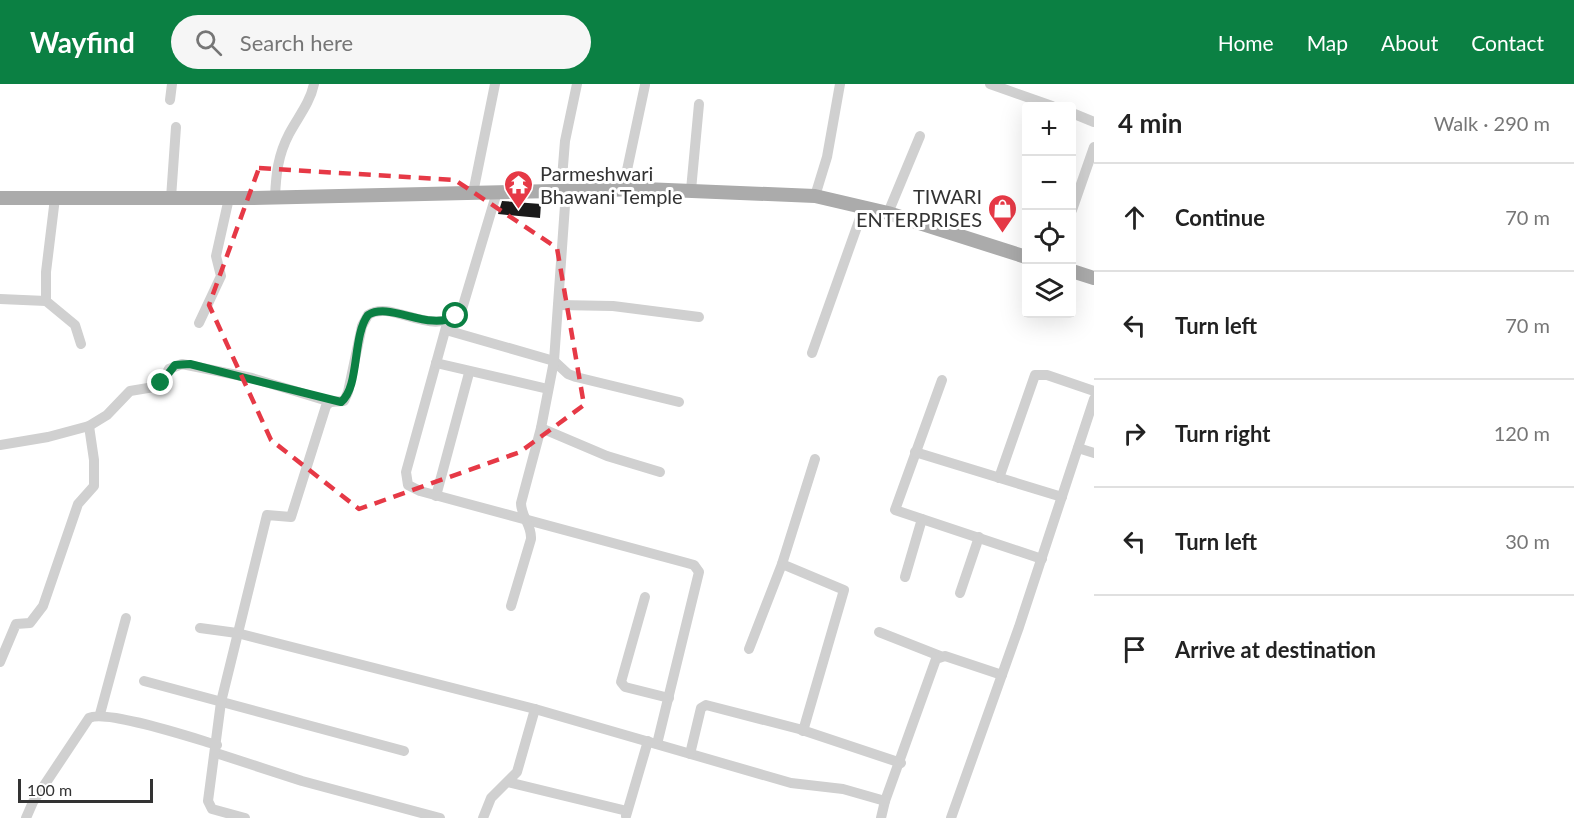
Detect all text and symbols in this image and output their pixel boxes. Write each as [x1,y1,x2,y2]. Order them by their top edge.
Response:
search box [171,15,591,69]
text: Wayfind [30,25,135,59]
icon: search [192,26,225,59]
text: Search here [240,29,353,56]
text: Home [1218,30,1274,55]
text: Map [1307,30,1348,55]
text: About [1381,30,1438,55]
text: Contact [1471,30,1544,55]
map controls [1022,102,1076,318]
button: + [1022,102,1076,156]
text: 4 min [1118,107,1182,139]
text: Walk · 290 m [1434,111,1550,135]
button: − [1022,156,1076,210]
place label: Parmeshwari Bhawani Temple [540,161,683,208]
temple icon: Parmeshwari Bhawani Temple [503,168,535,210]
place label: TIWARI ENTERPRISES [856,184,982,231]
shop icon: TIWARI ENTERPRISES [987,192,1019,234]
icon: ahead [1118,201,1151,234]
text: Continue [1175,204,1265,231]
text: 70 m [1505,205,1550,229]
button: locate [1022,210,1076,264]
button: layers [1022,264,1076,318]
route start [442,302,468,328]
icon: left [1118,309,1151,342]
text: Turn left [1175,312,1257,339]
text: 70 m [1505,313,1550,337]
route end [147,369,173,395]
icon: right [1118,417,1151,450]
text: Turn right [1175,420,1270,447]
text: 120 m [1494,421,1550,445]
icon: left [1118,525,1151,558]
text: Turn left [1175,528,1257,555]
text: 30 m [1505,529,1550,553]
icon: arrive [1118,633,1151,666]
text: Arrive at destination [1175,636,1376,663]
scale bar [18,776,153,804]
text: 100 m [27,780,72,799]

